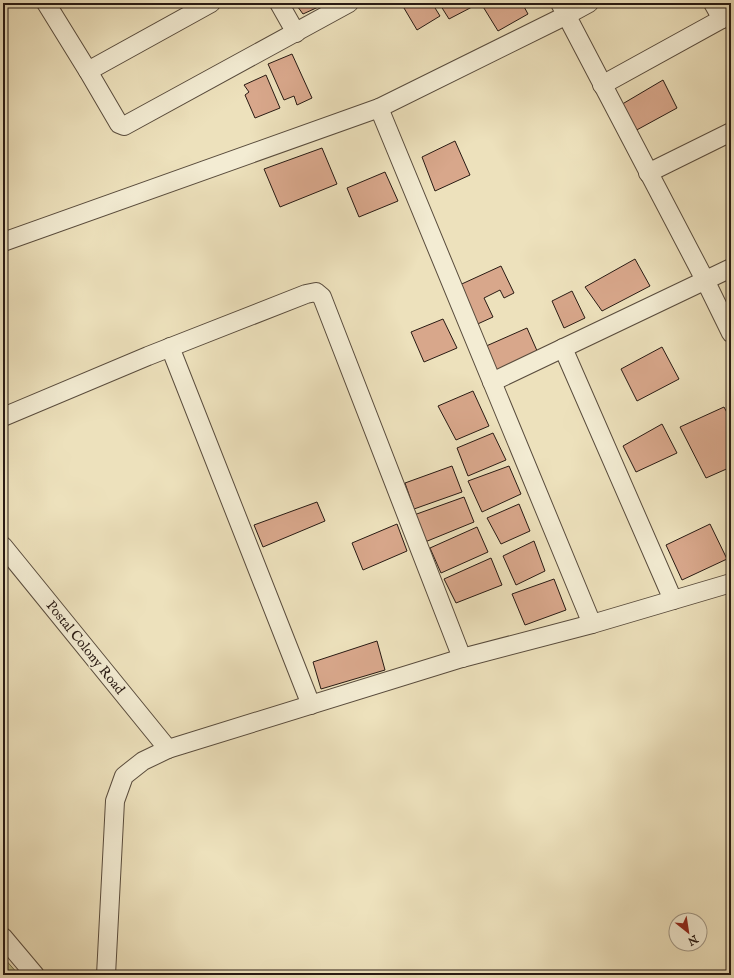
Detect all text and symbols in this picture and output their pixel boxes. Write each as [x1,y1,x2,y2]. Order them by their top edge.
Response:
street label: Postal Colony Road [42,597,129,699]
north arrow [668,912,708,952]
text: N [684,931,701,948]

